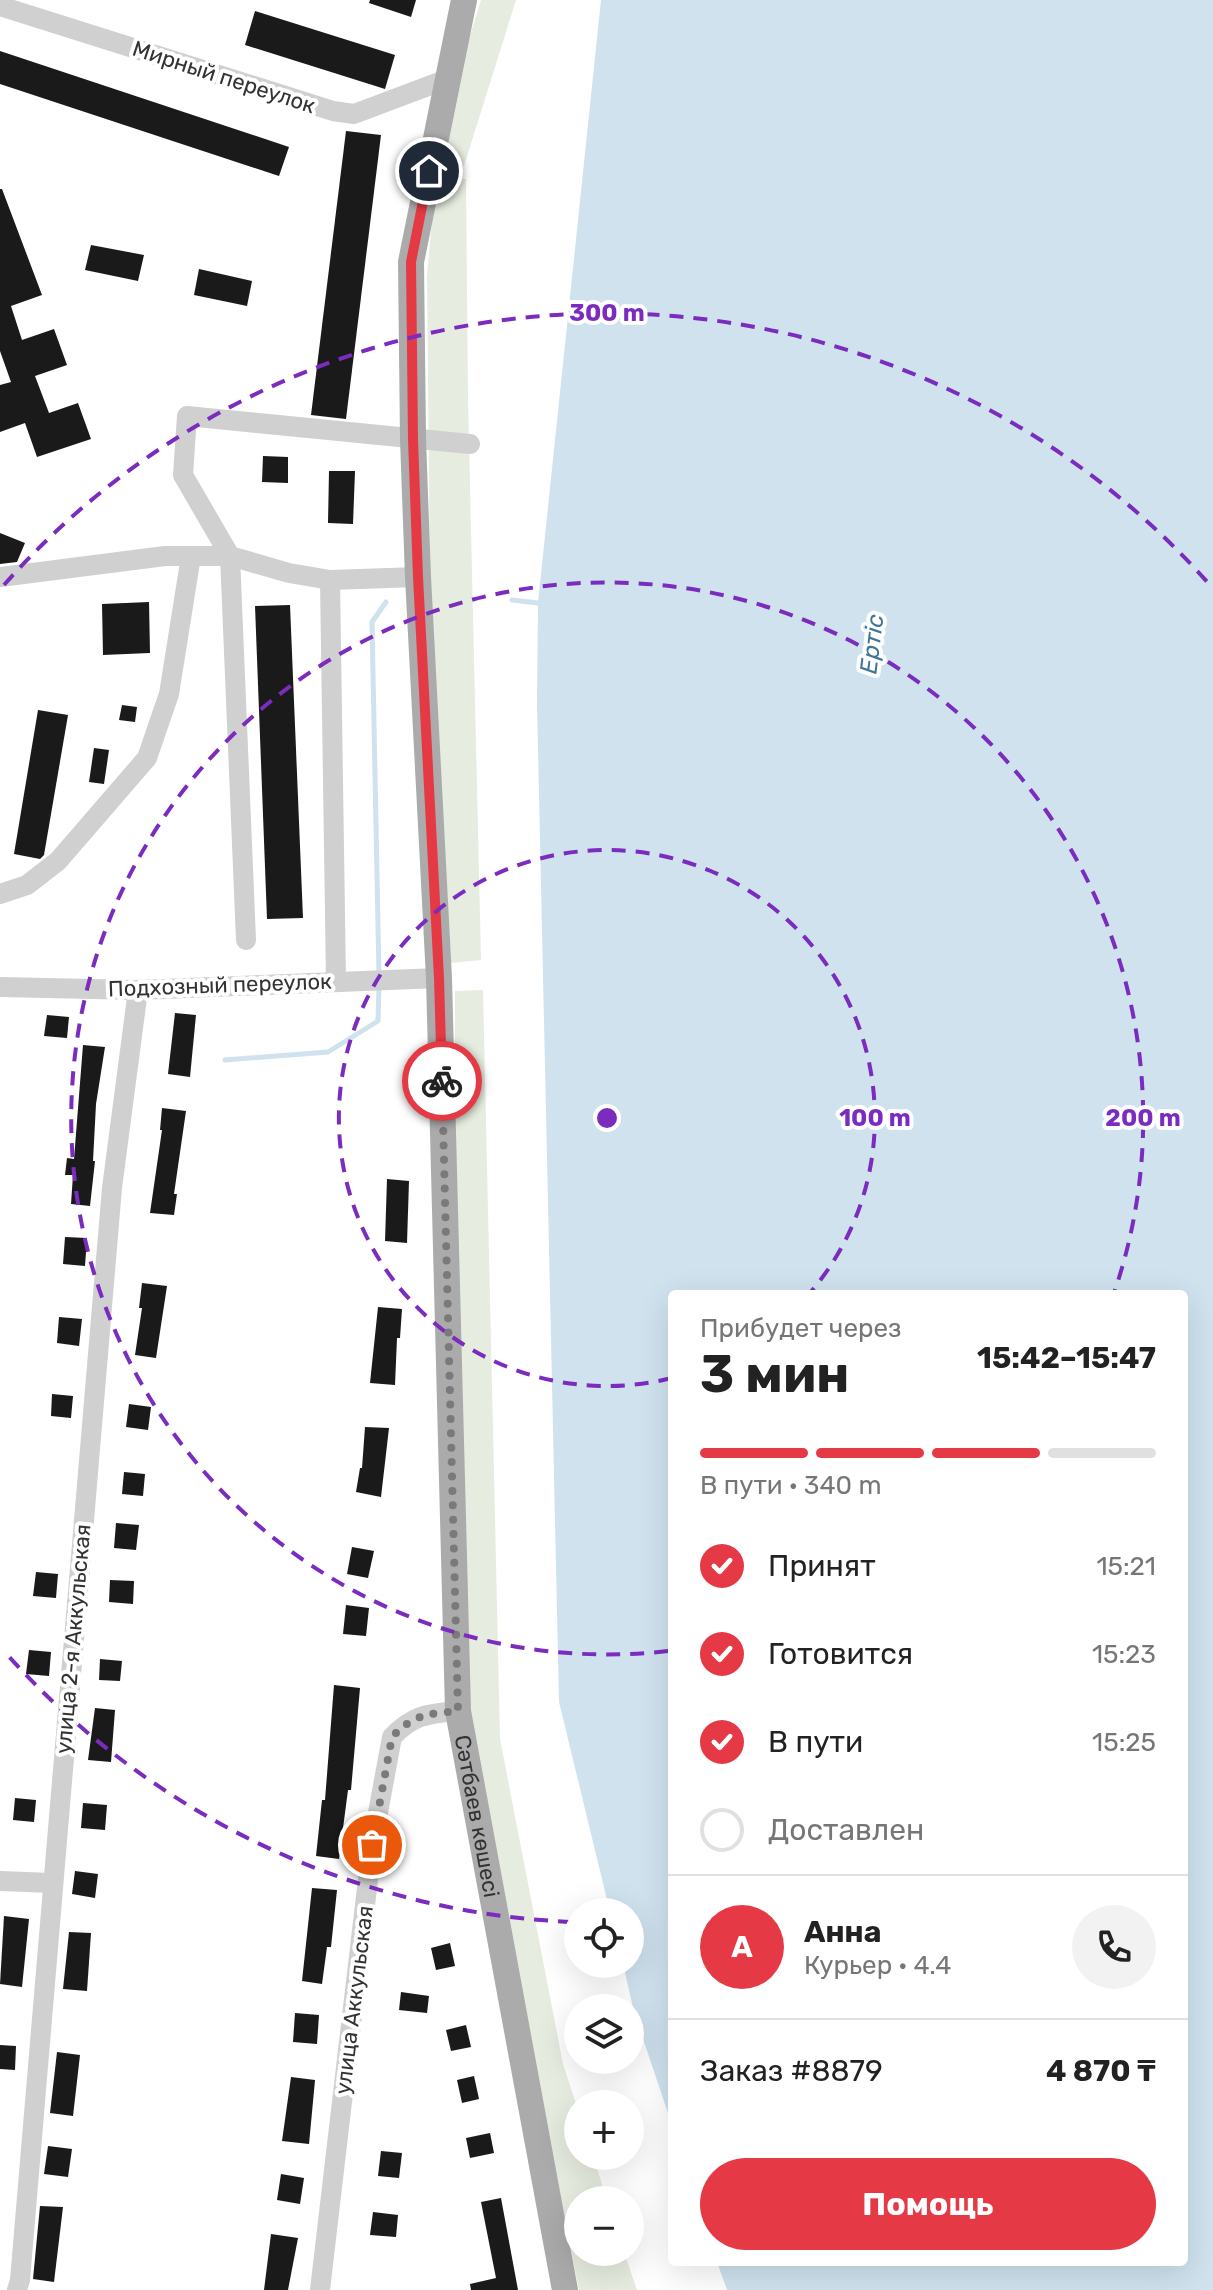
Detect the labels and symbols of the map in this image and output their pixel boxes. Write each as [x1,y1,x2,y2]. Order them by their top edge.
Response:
street label: Мирный переулок [129,35,319,119]
pin [395,137,463,205]
text: 300 m [569,299,645,327]
water label: Ертіс [854,612,890,676]
street label: Подхозный переулок [108,968,333,1002]
courier [402,1041,482,1121]
centre of rings [593,1104,621,1132]
text: 100 m [839,1104,911,1132]
text: 200 m [1105,1104,1181,1132]
street label: улица 2-я Аккульская [49,1523,97,1755]
street label: Сәтбаев көшесі [449,1733,506,1900]
pin [338,1811,406,1879]
street label: улица Аккульская [329,1904,379,2096]

